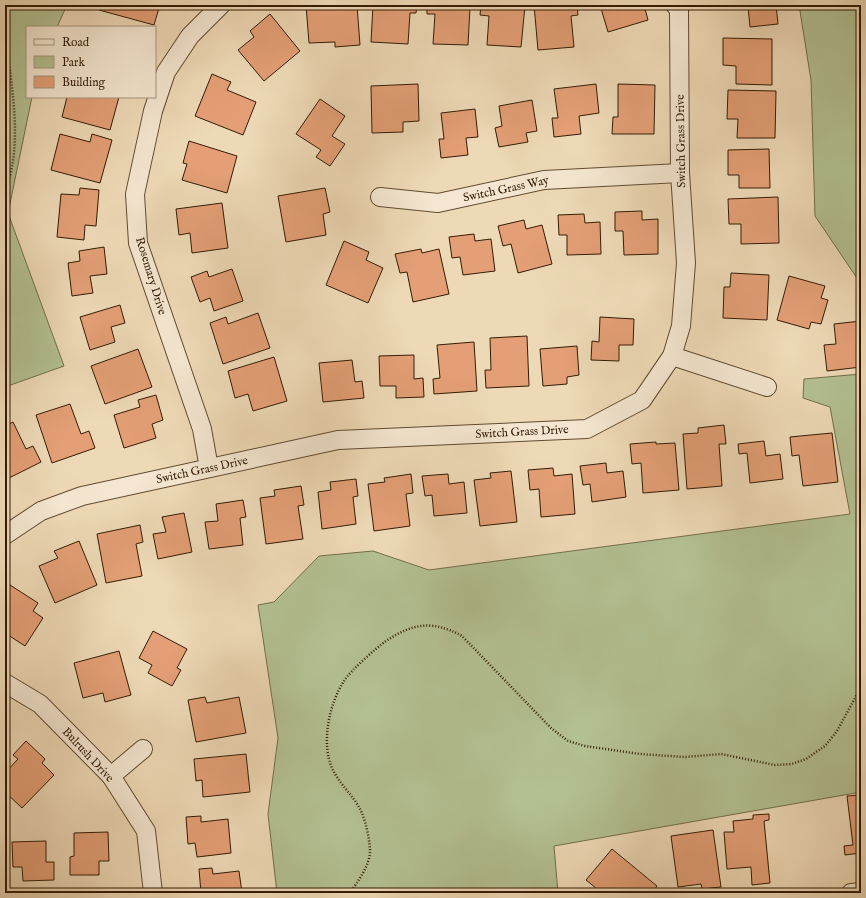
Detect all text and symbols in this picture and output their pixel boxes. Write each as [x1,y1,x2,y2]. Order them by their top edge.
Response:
legend [26,26,156,98]
text: Road [62,35,90,50]
text: Park [62,55,85,70]
text: Building [62,75,106,90]
street label: Switch Grass Drive [673,94,689,188]
street label: Switch Grass Way [462,173,550,205]
street label: Rosemary Drive [132,235,170,317]
street label: Switch Grass Drive [475,422,570,442]
street label: Switch Grass Drive [155,453,250,487]
street label: Bulrush Drive [59,725,117,786]

